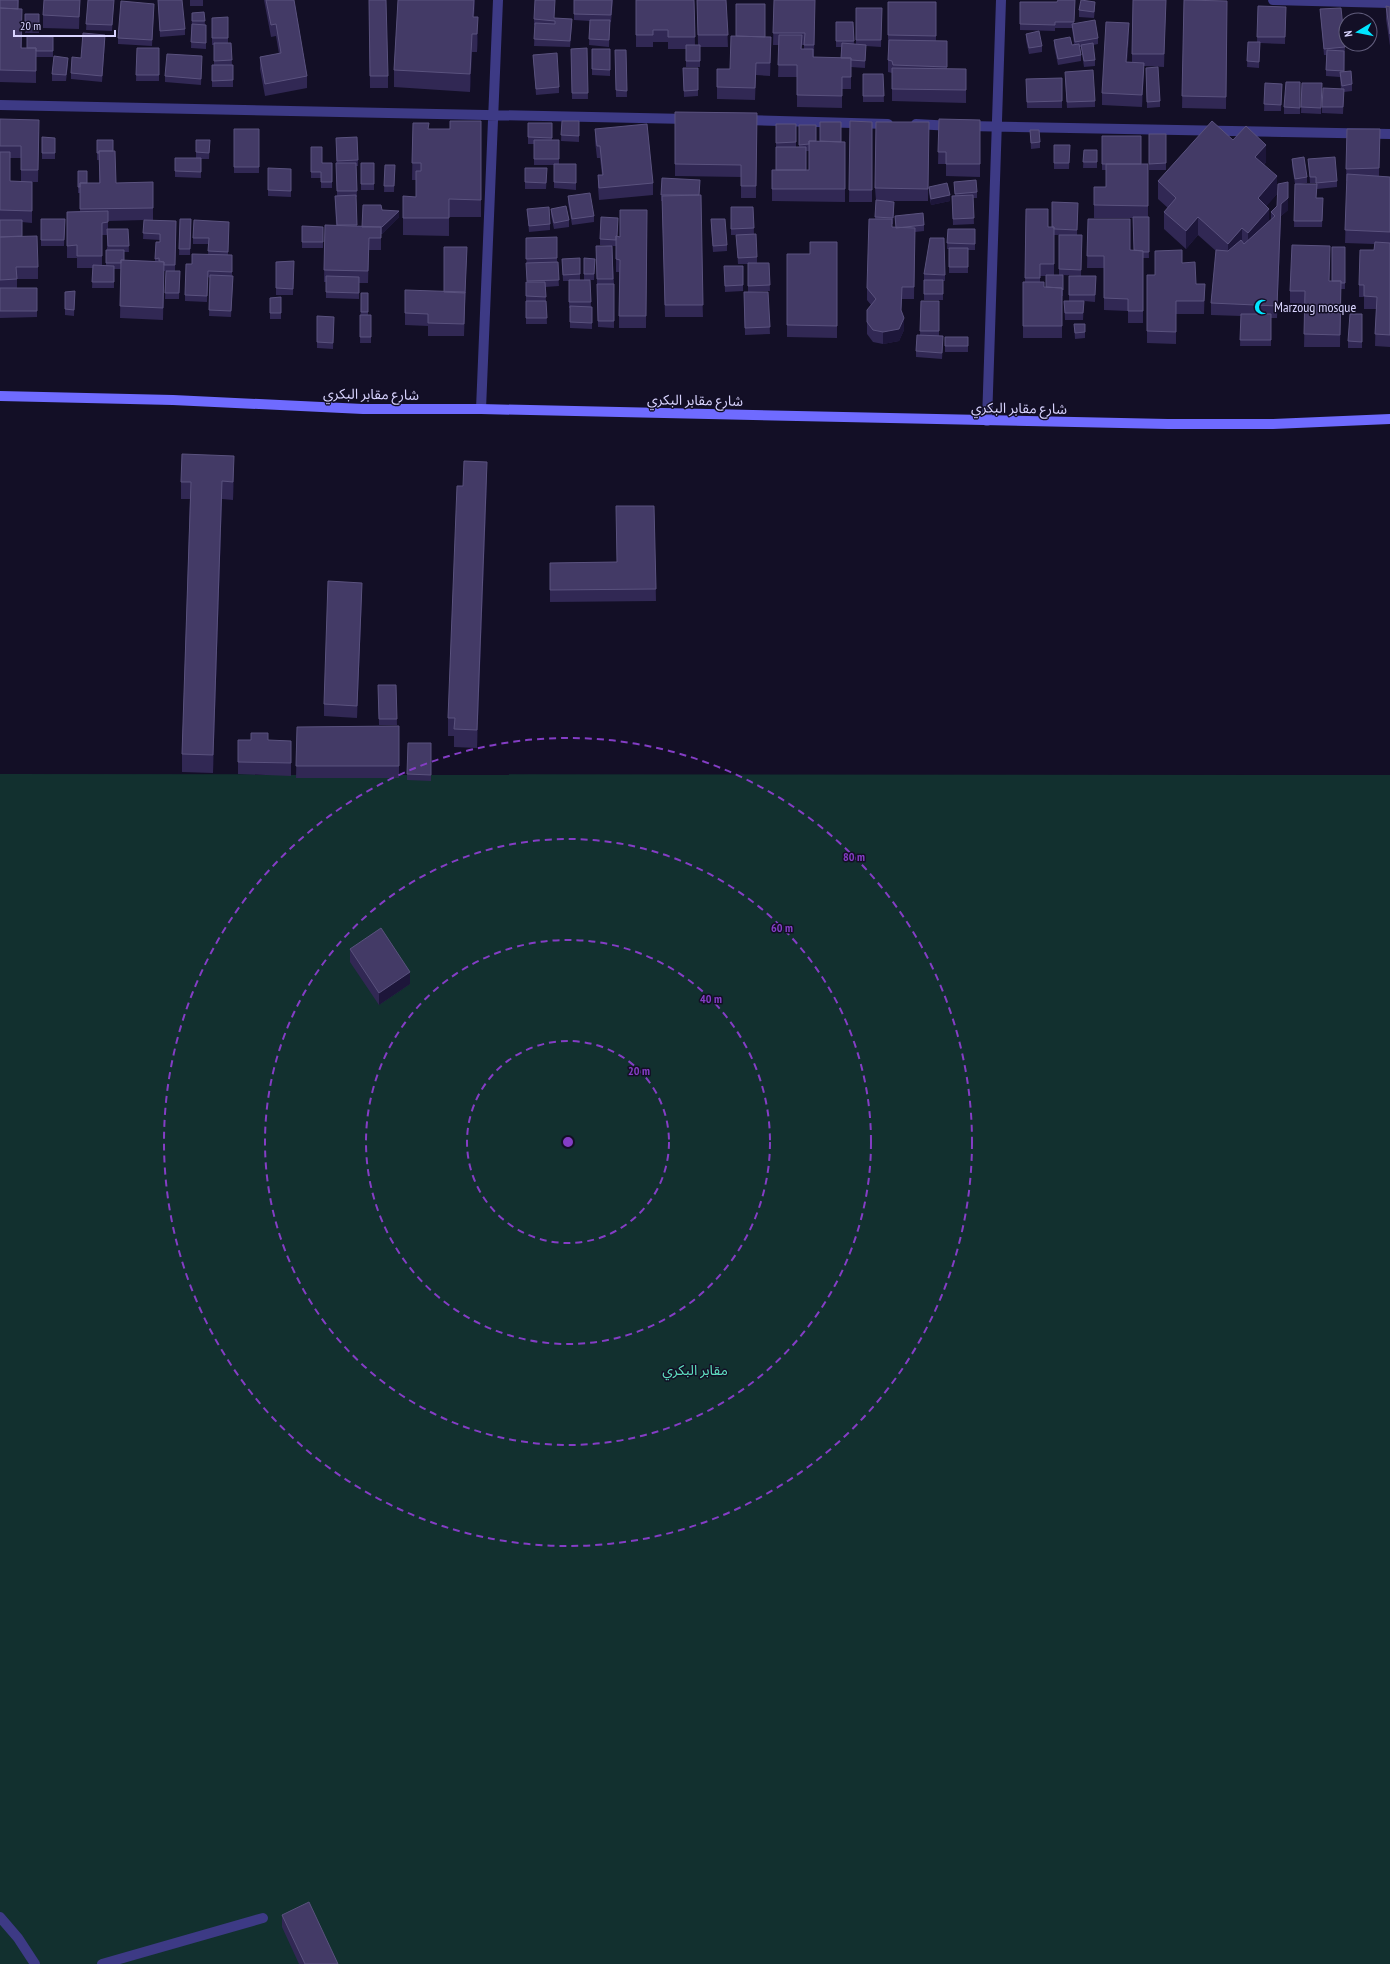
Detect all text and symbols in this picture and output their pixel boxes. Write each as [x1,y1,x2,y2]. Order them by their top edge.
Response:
scale bar [14,12,115,38]
north arrow [1338,12,1378,52]
text: 20 m [20,18,41,33]
text: N [1341,30,1356,38]
mosque icon: Marzoug mosque [1253,298,1271,316]
place label: Marzoug mosque [1274,298,1356,316]
street label: شارع مقابر البكري [323,384,419,406]
street label: شارع مقابر البكري [647,390,743,412]
street label: شارع مقابر البكري [971,398,1067,420]
text: 80 m [843,849,865,864]
text: 60 m [771,920,793,935]
text: 40 m [700,991,722,1006]
text: 20 m [628,1063,650,1078]
centre of rings [561,1135,575,1149]
park label: مقابر البكري [662,1361,728,1381]

